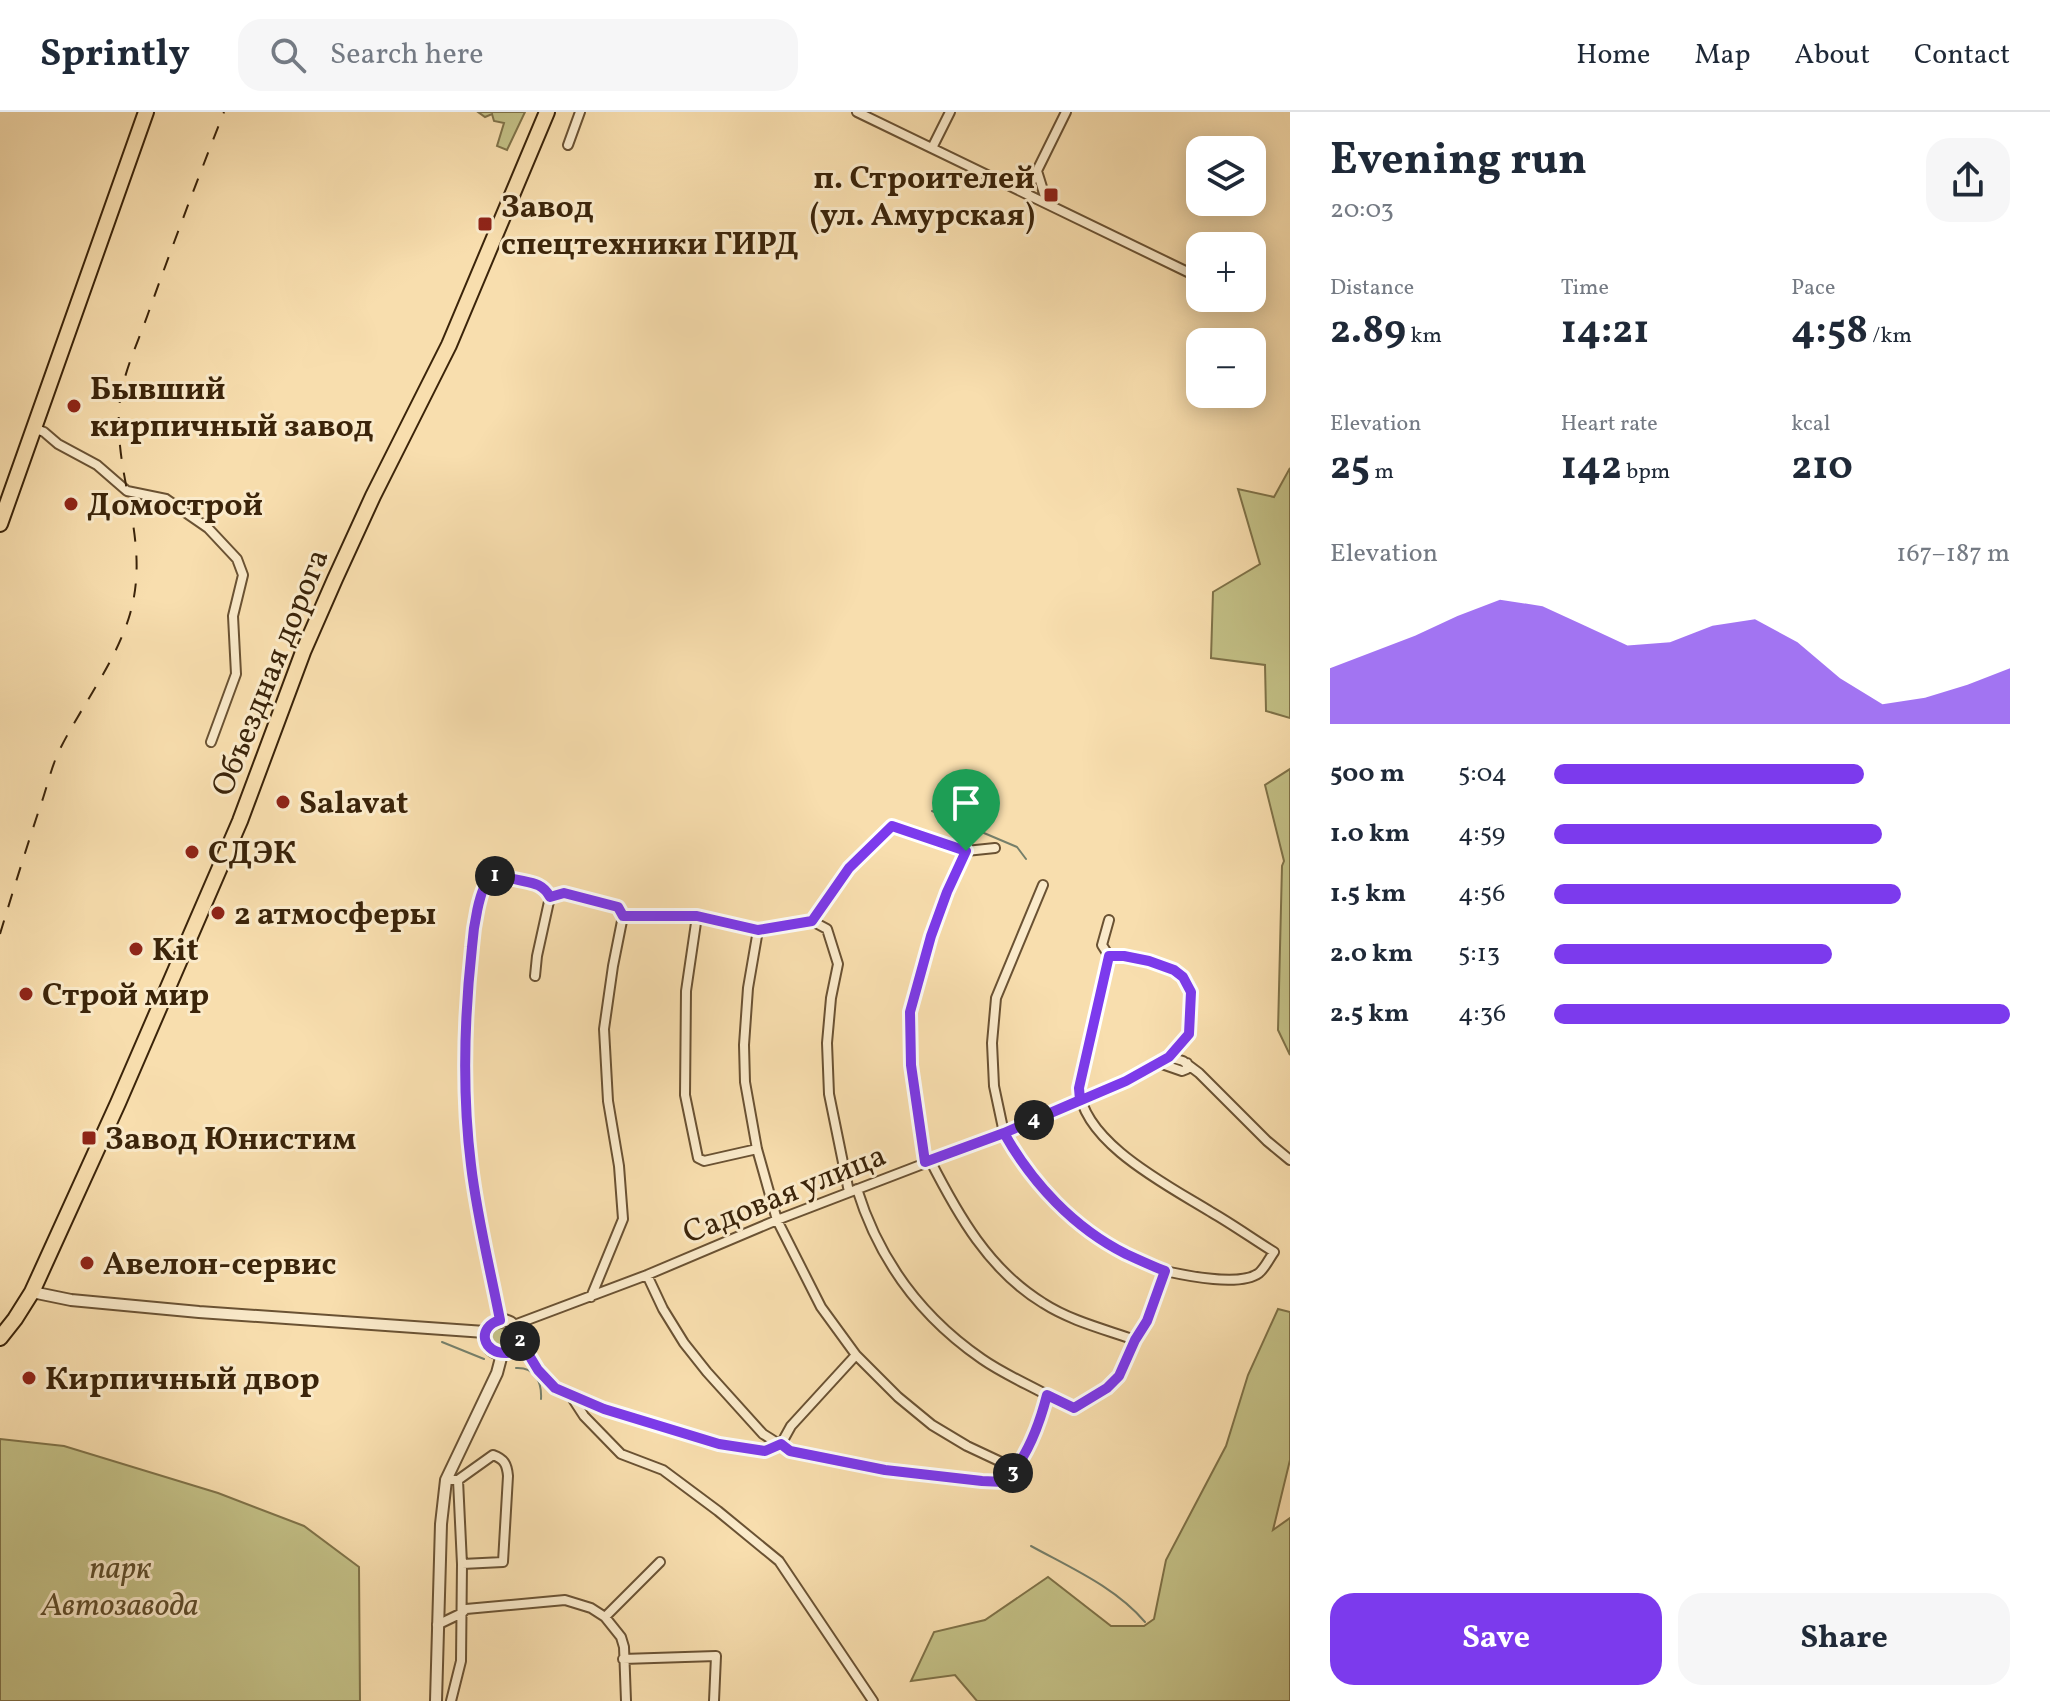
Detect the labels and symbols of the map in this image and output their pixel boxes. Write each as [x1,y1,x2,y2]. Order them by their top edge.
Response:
place label: п. Строителей (ул. Амурская) [810,158,1035,239]
marker: п. Строителей (ул. Амурская) [1042,186,1060,204]
place label: Завод спецтехники ГИРД [501,187,799,268]
marker: Завод спецтехники ГИРД [476,215,494,233]
place label: Бывший кирпичный завод [90,369,374,450]
marker: Бывший кирпичный завод [65,397,83,415]
place label: Домострой [87,485,263,529]
marker: Домострой [62,495,80,513]
street label: Объездная дорога [202,543,341,803]
pin [932,769,1000,851]
place label: Salavat [299,783,408,827]
marker: Salavat [274,793,292,811]
place label: СДЭК [208,833,296,877]
marker: СДЭК [183,843,201,861]
pin: 1 [475,856,515,896]
place label: 2 атмосферы [234,894,436,938]
marker: 2 атмосферы [209,904,227,922]
place label: Kit [152,930,199,974]
marker: Kit [127,940,145,958]
place label: Строй мир [42,975,209,1019]
marker: Строй мир [17,985,35,1003]
pin: 4 [1014,1100,1054,1140]
place label: Завод Юнистим [105,1119,356,1163]
marker: Завод Юнистим [80,1129,98,1147]
street label: Садовая улица [677,1135,893,1257]
place label: Авелон-сервис [103,1244,336,1288]
marker: Авелон-сервис [78,1254,96,1272]
pin: 2 [500,1321,540,1361]
place label: Кирпичный двор [45,1359,320,1403]
marker: Кирпичный двор [20,1369,38,1387]
pin: 3 [993,1453,1033,1493]
park label: парк Автозавода [40,1548,199,1629]

